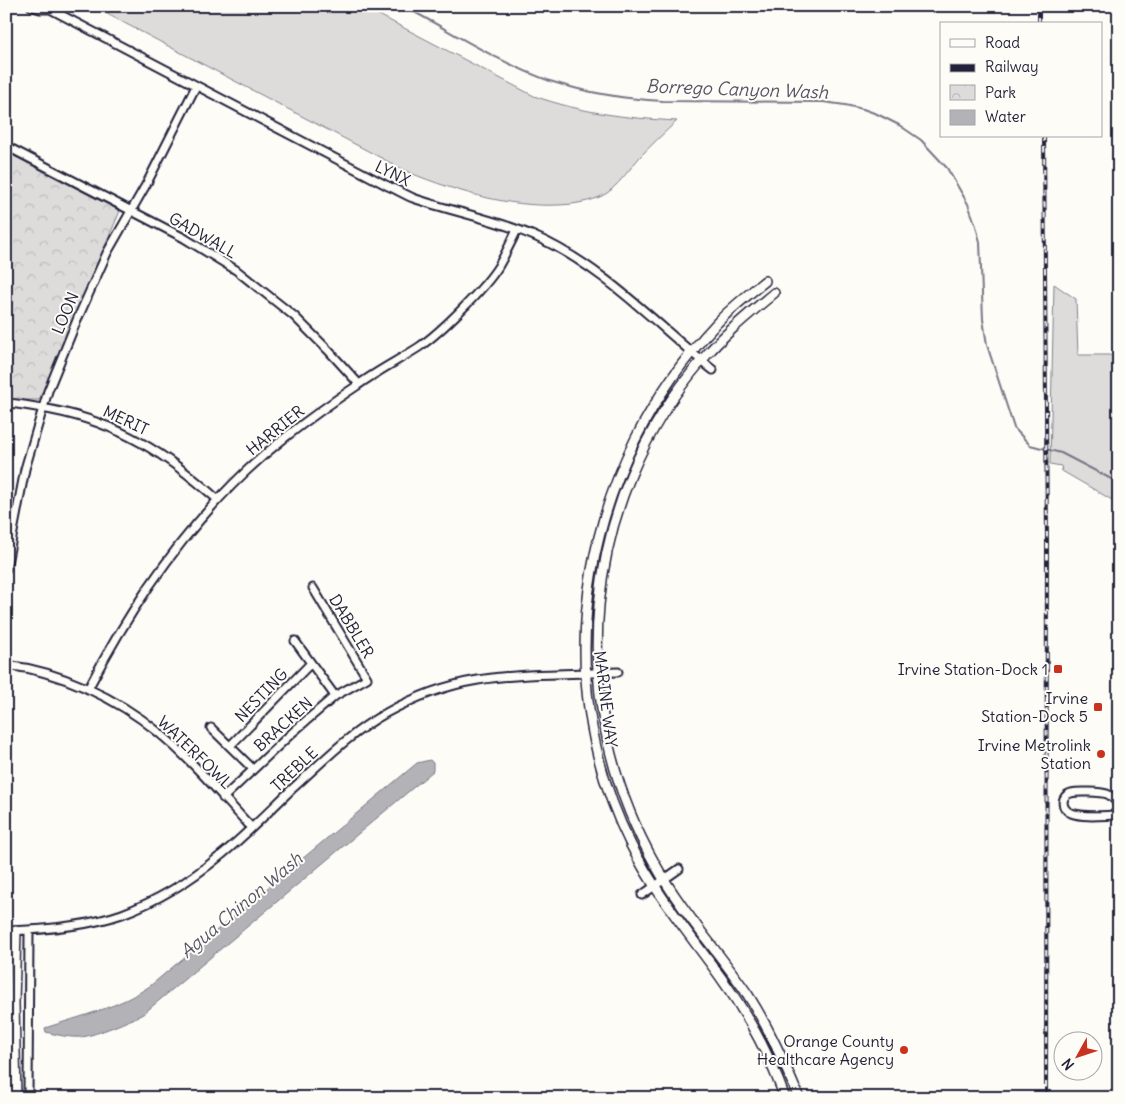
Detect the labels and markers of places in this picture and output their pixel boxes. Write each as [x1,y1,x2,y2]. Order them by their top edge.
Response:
place label: Irvine Station-Dock 1 [898,659,1048,679]
marker: Irvine Station-Dock 1 [1052,663,1064,675]
place label: Irvine Station-Dock 5 [981,688,1088,726]
marker: Irvine Station-Dock 5 [1092,701,1104,713]
place label: Irvine Metrolink Station [978,735,1091,773]
marker: Irvine Metrolink Station [1095,748,1107,760]
place label: Orange County Healthcare Agency [757,1031,894,1069]
marker: Orange County Healthcare Agency [898,1044,910,1056]

